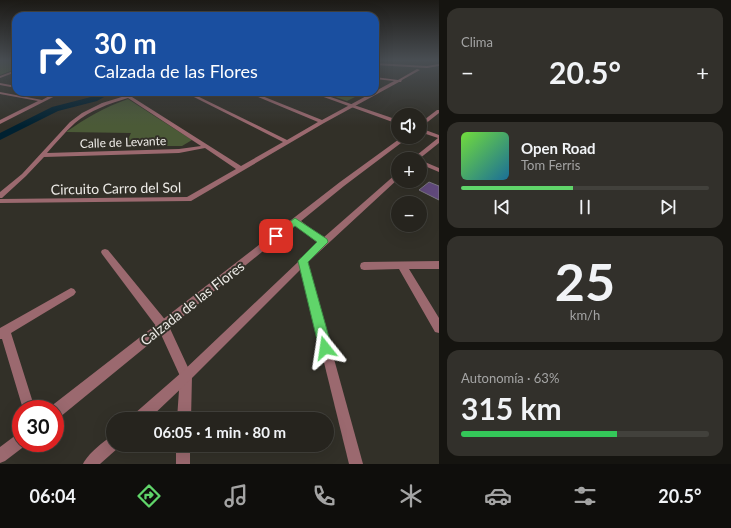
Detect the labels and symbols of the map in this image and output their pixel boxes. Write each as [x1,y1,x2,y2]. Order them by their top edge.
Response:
street label: Calle de Levante [80,133,166,151]
street label: Circuito Carro del Sol [51,178,181,198]
pin [259,219,293,253]
street label: Calzada de las Flores [137,257,247,349]
position arrow [304,327,346,369]
speed limit sign: 30 [12,400,64,452]

